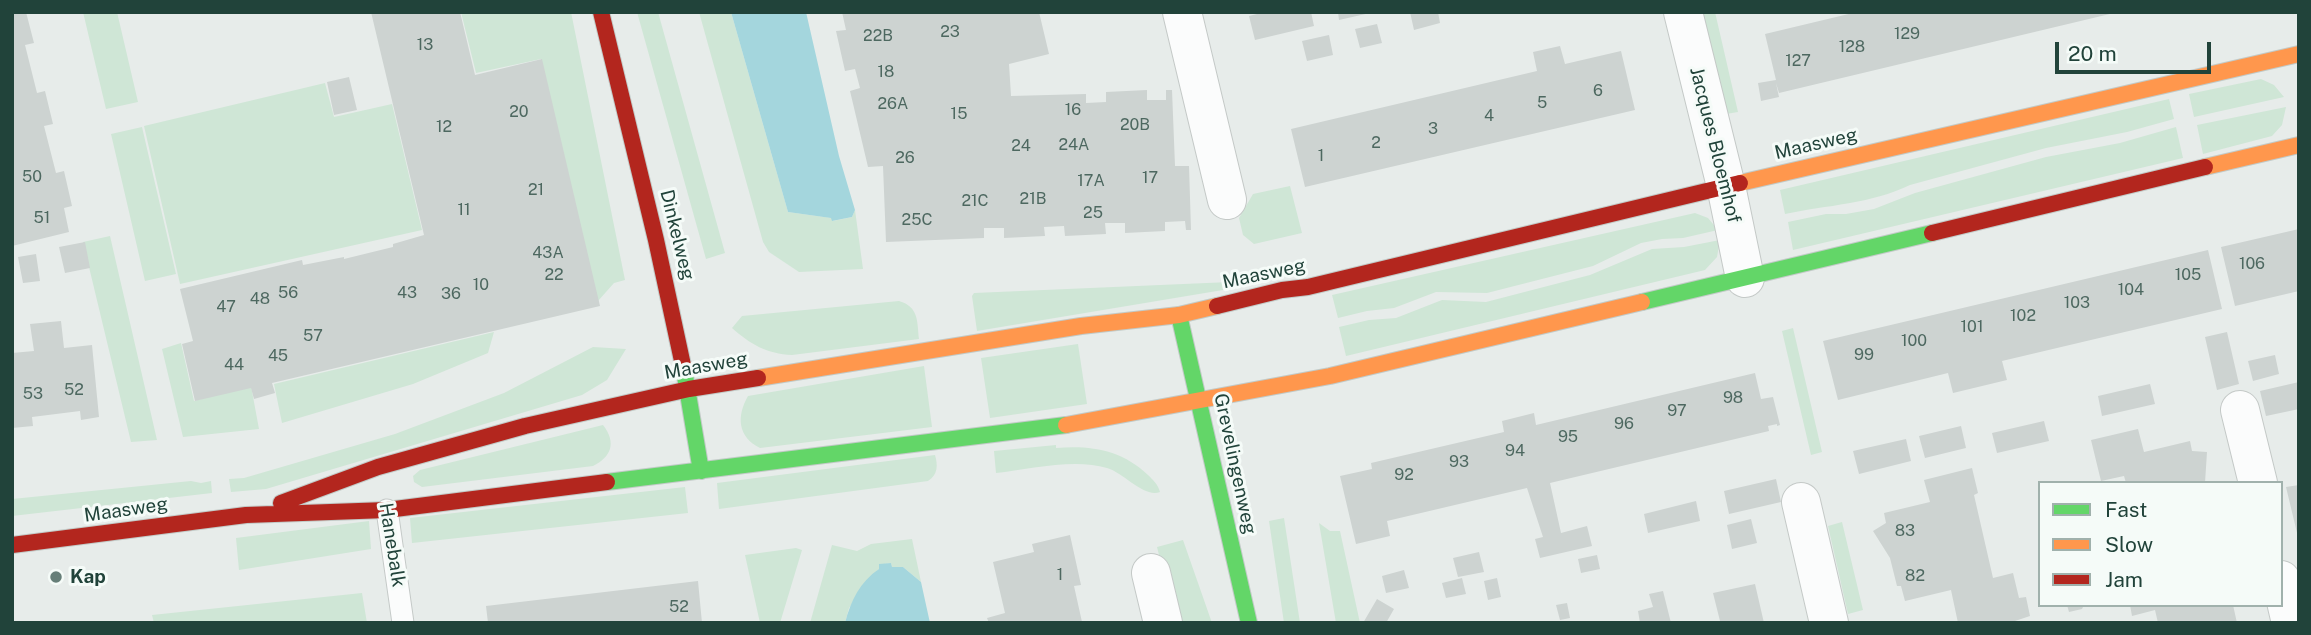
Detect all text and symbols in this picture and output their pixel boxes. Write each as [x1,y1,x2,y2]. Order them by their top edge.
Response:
house number: 23 [940,22,960,42]
house number: 129 [1894,24,1920,44]
house number: 22B [863,26,893,46]
scale bar [2059,28,2215,72]
house number: 13 [417,35,433,55]
house number: 128 [1839,37,1865,57]
text: 20 m [2068,41,2117,66]
house number: 127 [1785,51,1811,71]
house number: 18 [878,62,894,82]
street label: Jacques Bloemhof [1685,65,1745,225]
house number: 6 [1593,81,1603,101]
house number: 5 [1537,93,1547,113]
house number: 26A [878,94,908,114]
house number: 16 [1065,100,1081,120]
house number: 20 [509,102,529,122]
house number: 15 [951,104,967,124]
house number: 4 [1484,106,1494,126]
house number: 20B [1120,115,1150,135]
house number: 12 [436,117,452,137]
house number: 3 [1428,119,1438,139]
street label: Maasweg [1772,123,1860,165]
house number: 2 [1371,133,1381,153]
house number: 24A [1059,135,1089,155]
house number: 24 [1011,136,1031,156]
house number: 1 [1318,146,1324,166]
house number: 26 [895,148,915,168]
house number: 50 [22,167,42,187]
house number: 17 [1142,168,1158,188]
house number: 17A [1077,171,1105,191]
house number: 21 [528,180,544,200]
street label: Dinkelweg [655,187,699,283]
house number: 21B [1020,189,1046,209]
house number: 21C [961,191,989,211]
house number: 11 [457,200,471,220]
house number: 25 [1083,203,1103,223]
house number: 51 [34,208,50,228]
house number: 25C [902,210,932,230]
house number: 43A [532,243,564,263]
street label: Maasweg [1220,254,1308,294]
house number: 106 [2239,254,2265,274]
house number: 22 [544,265,564,285]
house number: 105 [2175,265,2201,285]
house number: 10 [473,275,489,295]
house number: 104 [2118,280,2144,300]
house number: 56 [278,283,298,303]
house number: 43 [397,283,417,303]
house number: 36 [441,284,461,304]
house number: 48 [250,289,270,309]
house number: 103 [2064,293,2090,313]
house number: 47 [216,297,236,317]
house number: 102 [2010,306,2036,326]
house number: 101 [1961,317,1983,337]
house number: 57 [303,326,323,346]
house number: 100 [1901,331,1927,351]
house number: 99 [1854,345,1874,365]
house number: 45 [268,346,288,366]
street label: Maasweg [662,347,750,385]
house number: 44 [224,355,244,375]
house number: 52 [64,380,84,400]
house number: 53 [23,384,43,404]
house number: 98 [1723,388,1743,408]
street label: Grevelingenweg [1209,391,1261,537]
house number: 97 [1667,401,1687,421]
house number: 96 [1614,414,1634,434]
house number: 95 [1558,427,1578,447]
house number: 94 [1505,441,1525,461]
house number: 93 [1449,452,1469,472]
house number: 92 [1394,465,1414,485]
legend [2038,481,2283,607]
street label: Maasweg [83,493,169,527]
text: Fast [2105,497,2147,522]
street label: Hanebalk [374,501,410,589]
house number: 83 [1895,521,1915,541]
text: Slow [2105,532,2153,557]
house number: 1 [1057,565,1063,585]
place label: Kap [70,566,106,588]
house number: 82 [1905,566,1925,586]
text: Jam [2105,567,2143,592]
marker: Kap [48,569,64,585]
house number: 52 [669,597,689,617]

